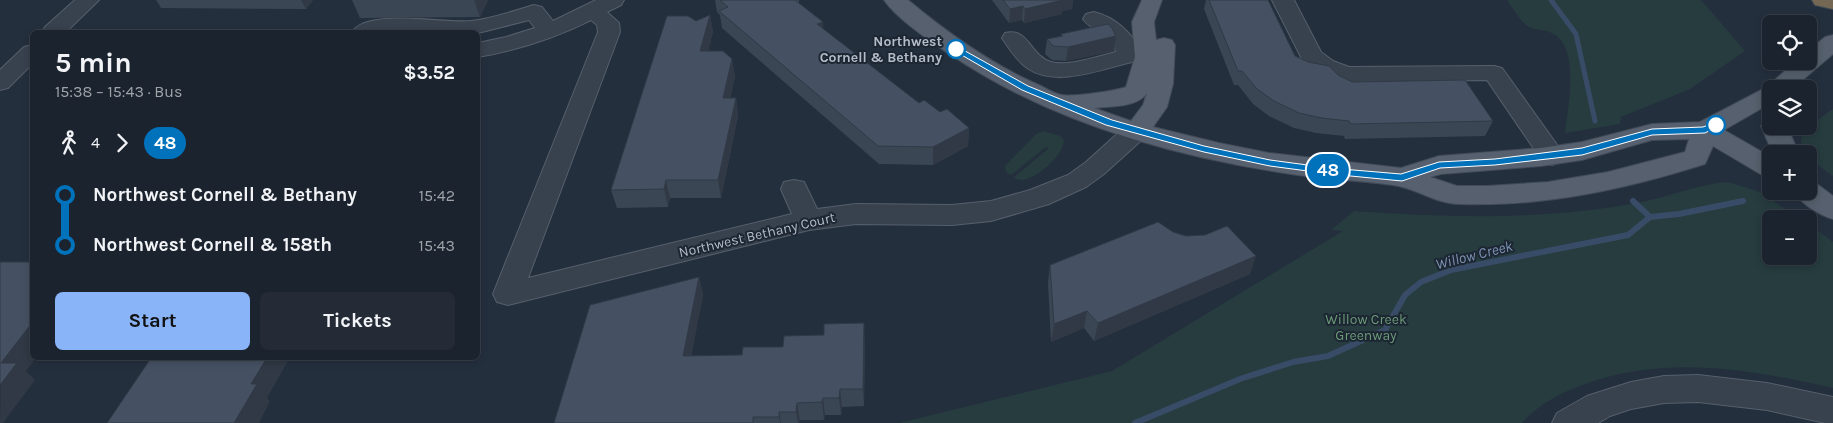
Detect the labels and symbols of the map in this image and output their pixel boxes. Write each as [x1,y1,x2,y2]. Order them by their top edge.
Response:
place label: Northwest Cornell & Bethany [820,33,942,66]
marker: Northwest Cornell & Bethany [946,39,966,59]
unlabelled marker [1706,115,1726,135]
line badge: 48 [1306,154,1350,186]
street label: Northwest Bethany Court [677,209,837,261]
water label: Willow Creek [1434,237,1515,273]
park label: Willow Creek Greenway [1325,311,1407,344]

